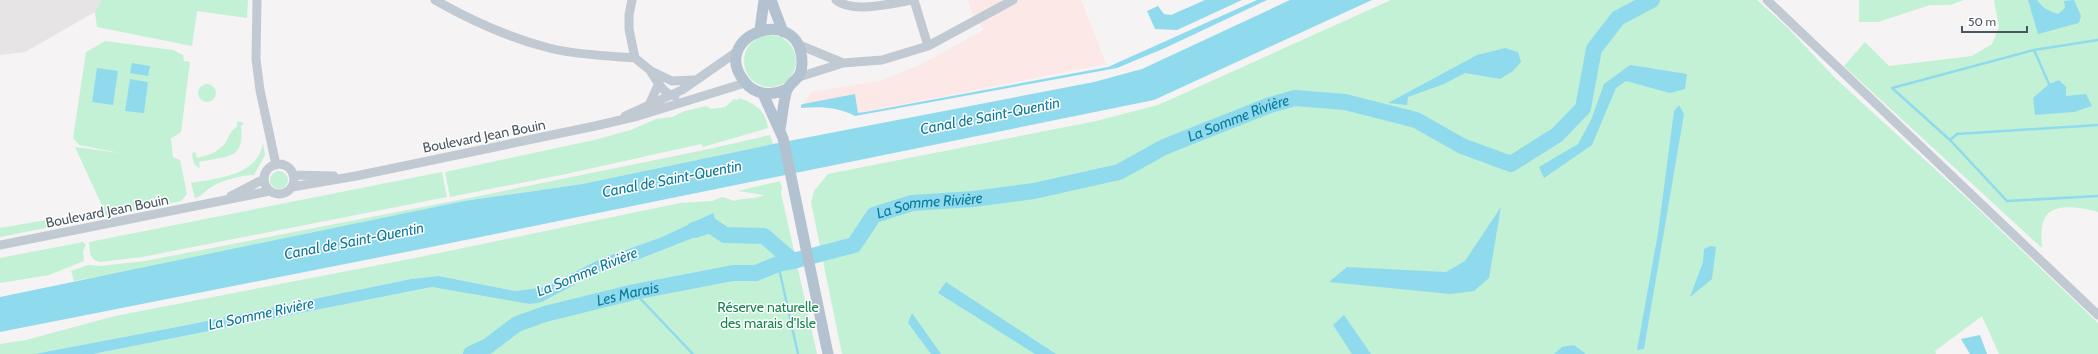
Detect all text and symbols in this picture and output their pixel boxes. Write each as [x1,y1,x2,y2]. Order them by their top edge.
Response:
scale bar [1962,8,2027,34]
text: 50 m [1968,14,1996,29]
water label: La Somme Rivière [1185,91,1291,146]
water label: Canal de Saint-Quentin [919,94,1061,138]
street label: Boulevard Jean Bouin [421,115,547,157]
water label: Canal de Saint-Quentin [601,157,743,201]
water label: La Somme Rivière [874,189,984,223]
street label: Boulevard Jean Bouin [44,190,170,232]
water label: Canal de Saint-Quentin [283,219,425,263]
water label: La Somme Rivière [534,243,640,300]
water label: Les Marais [595,278,661,310]
water label: La Somme Rivière [207,294,316,334]
park label: Réserve naturelle des marais d'Isle [717,298,819,332]

